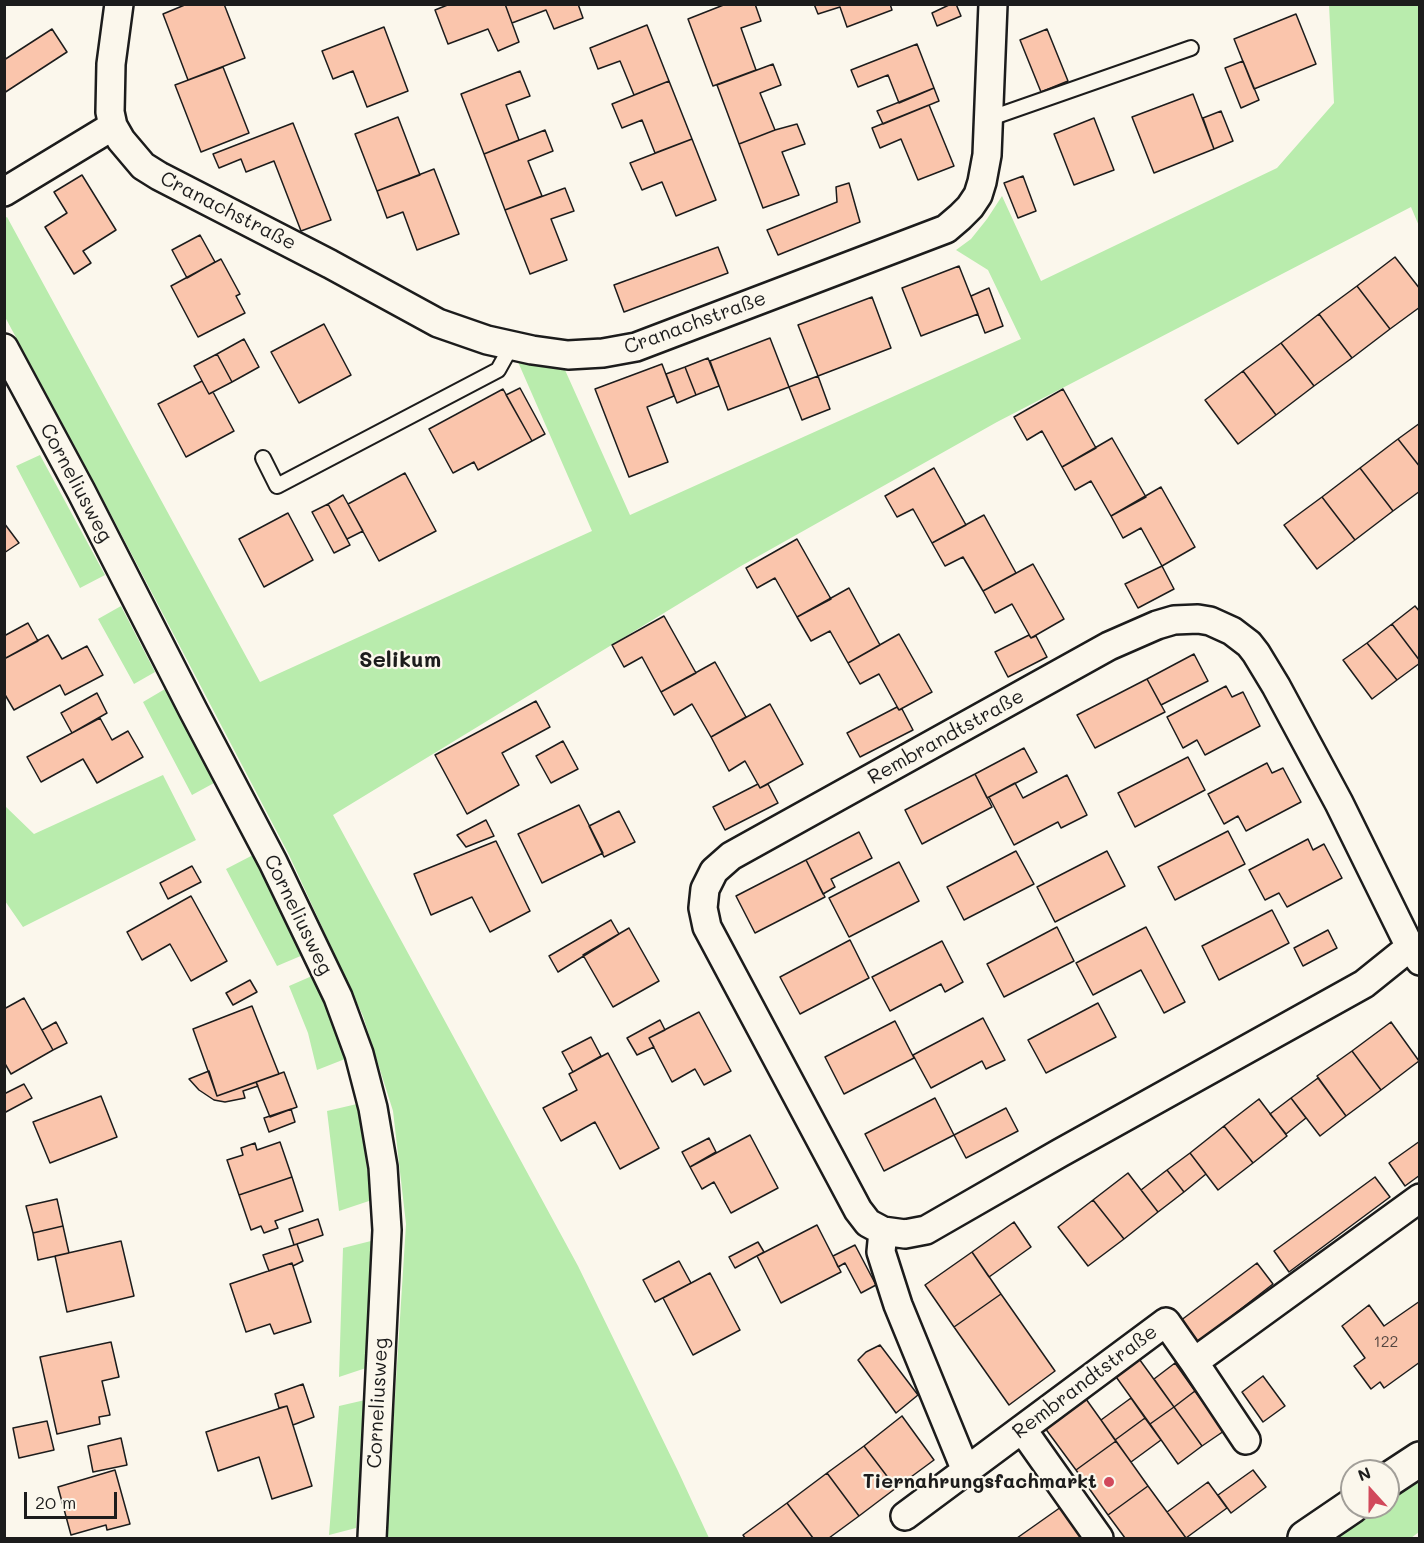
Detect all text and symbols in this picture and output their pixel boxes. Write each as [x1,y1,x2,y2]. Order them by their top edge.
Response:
street label: Cranachstraße [156,166,300,256]
street label: Cranachstraße [621,286,769,360]
street label: Corneliusweg [35,420,117,546]
district label: Selikum [359,647,441,673]
street label: Rembrandtstraße [864,684,1028,790]
street label: Corneliusweg [259,851,337,979]
street label: Rembrandtstraße [1008,1320,1162,1444]
house number: 122 [1374,1332,1398,1352]
street label: Corneliusweg [363,1337,393,1469]
north arrow [1340,1459,1400,1519]
text: N [1355,1462,1374,1486]
place label: Tiernahrungsfachmarkt [863,1470,1097,1494]
marker: Tiernahrungsfachmarkt [1102,1475,1116,1489]
scale bar [27,1480,120,1518]
text: 20 m [35,1490,76,1514]

